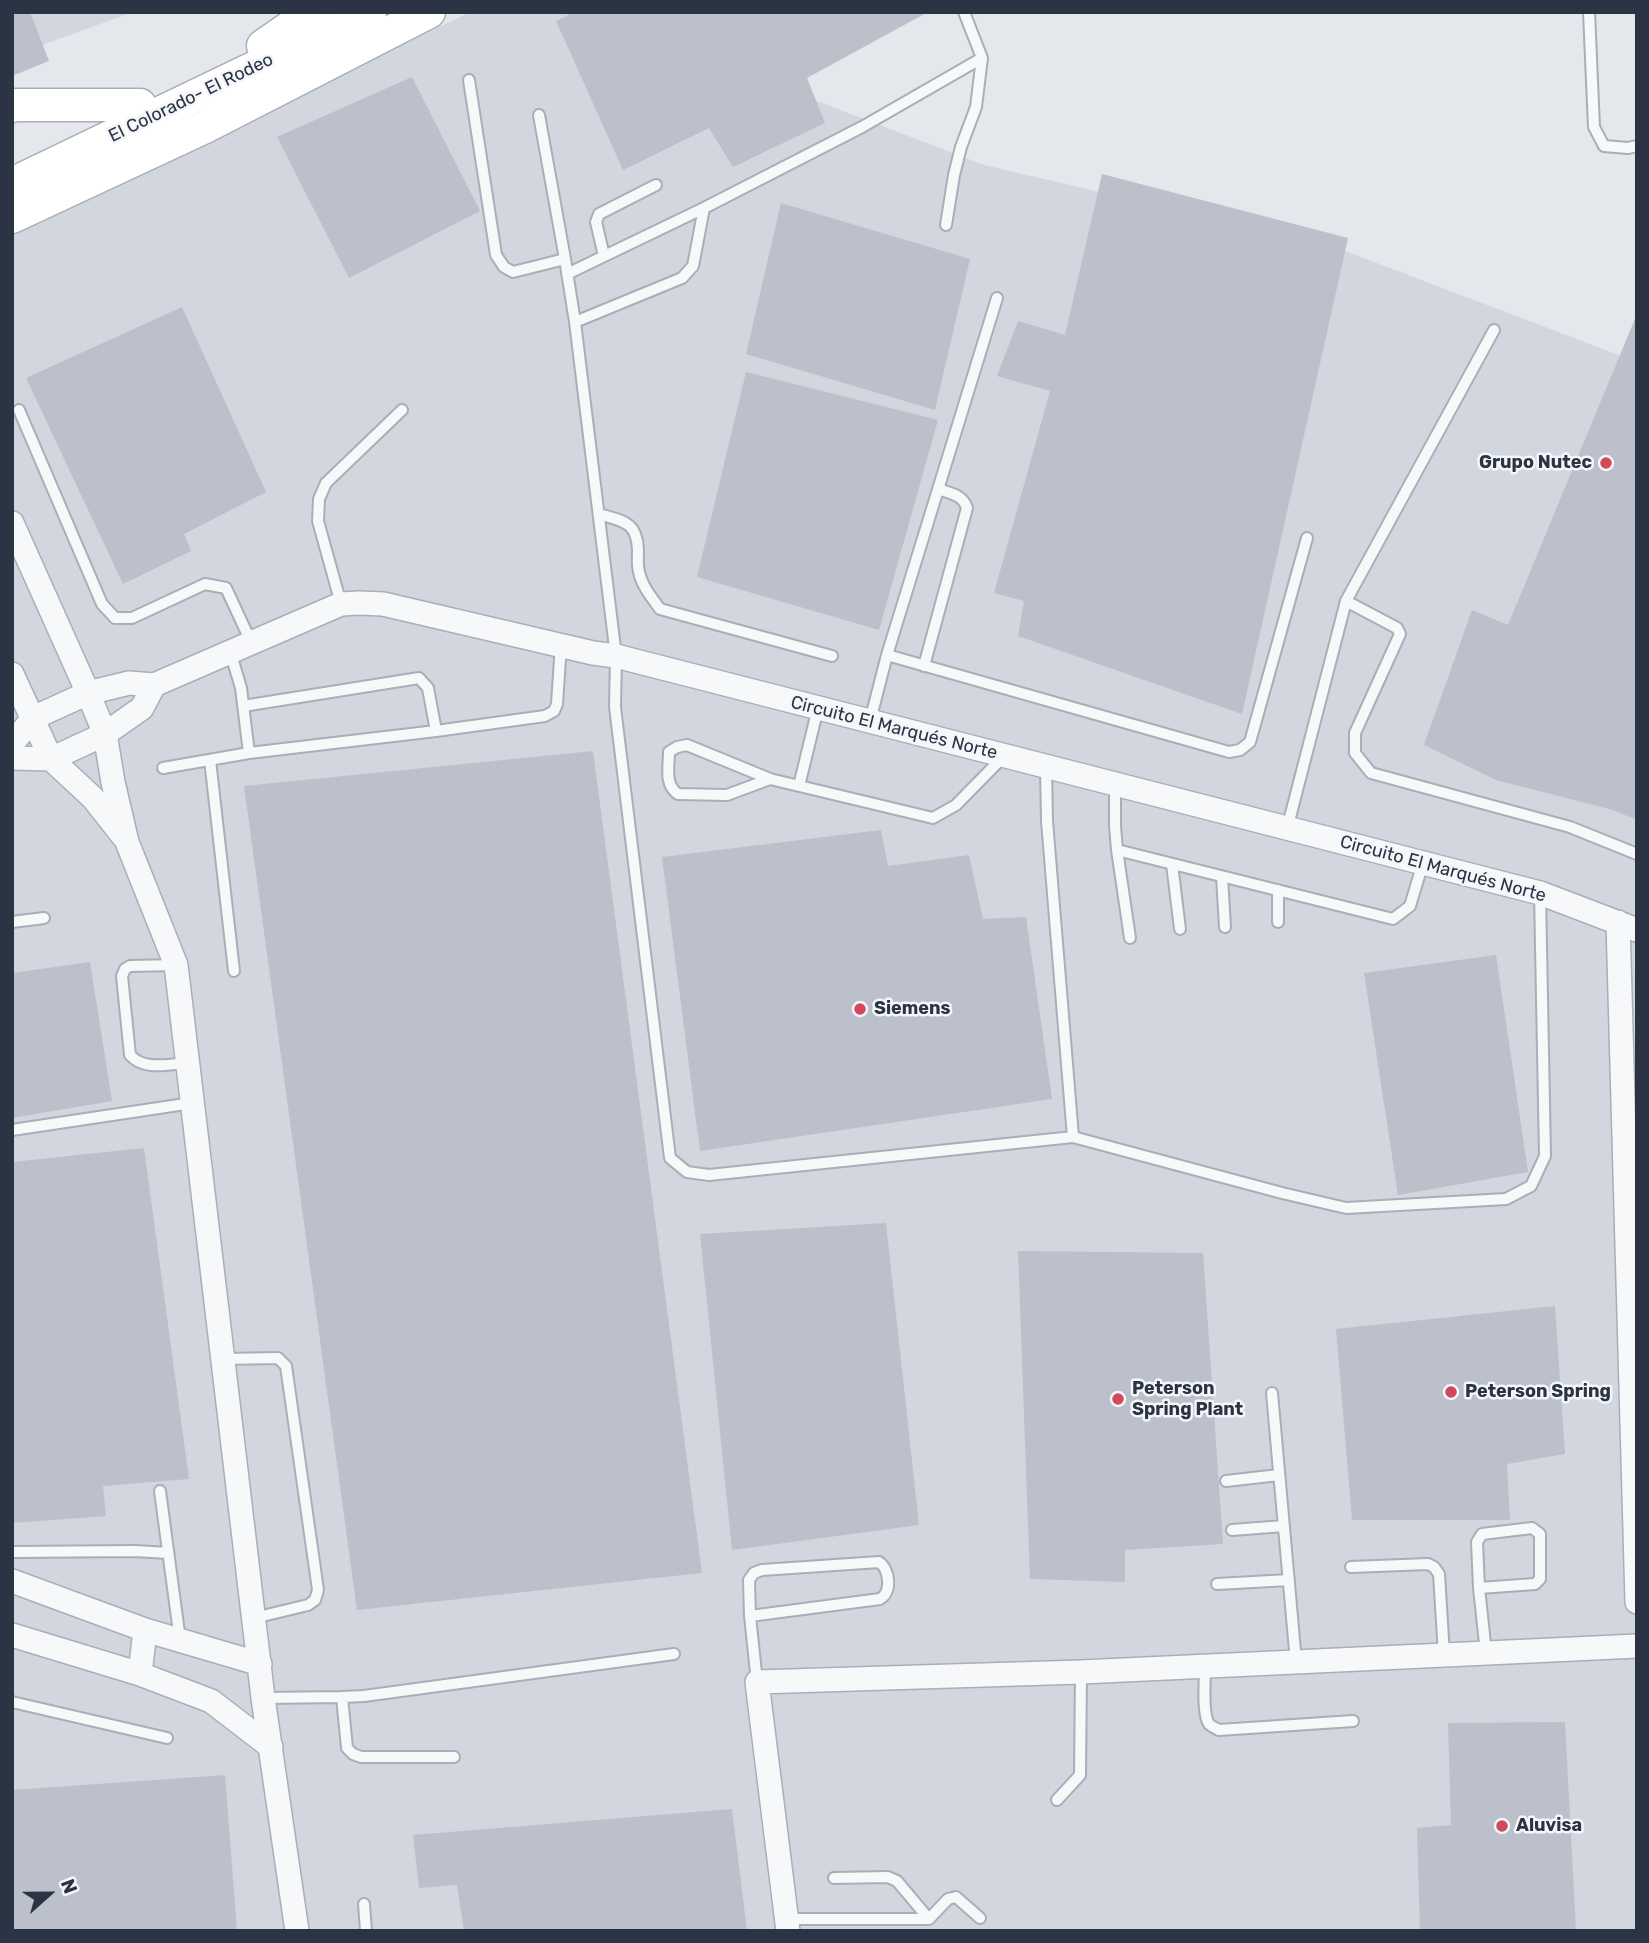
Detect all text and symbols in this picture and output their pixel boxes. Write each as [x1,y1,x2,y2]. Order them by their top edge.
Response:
street label: El Colorado- El Rodeo [105,49,277,147]
place label: Grupo Nutec [1479,452,1592,474]
marker: Grupo Nutec [1598,455,1614,471]
street label: Circuito El Marqués Norte [788,692,1000,764]
street label: Circuito El Marqués Norte [1338,831,1548,907]
place label: Siemens [874,998,950,1020]
marker: Siemens [852,1001,868,1017]
place label: Peterson Spring Plant [1132,1378,1243,1420]
place label: Peterson Spring [1465,1381,1611,1403]
marker: Peterson Spring [1443,1384,1459,1400]
marker: Peterson Spring Plant [1110,1391,1126,1407]
place label: Aluvisa [1516,1815,1582,1837]
marker: Aluvisa [1494,1818,1510,1834]
north arrow [14,1859,84,1929]
text: N [56,1876,82,1897]

